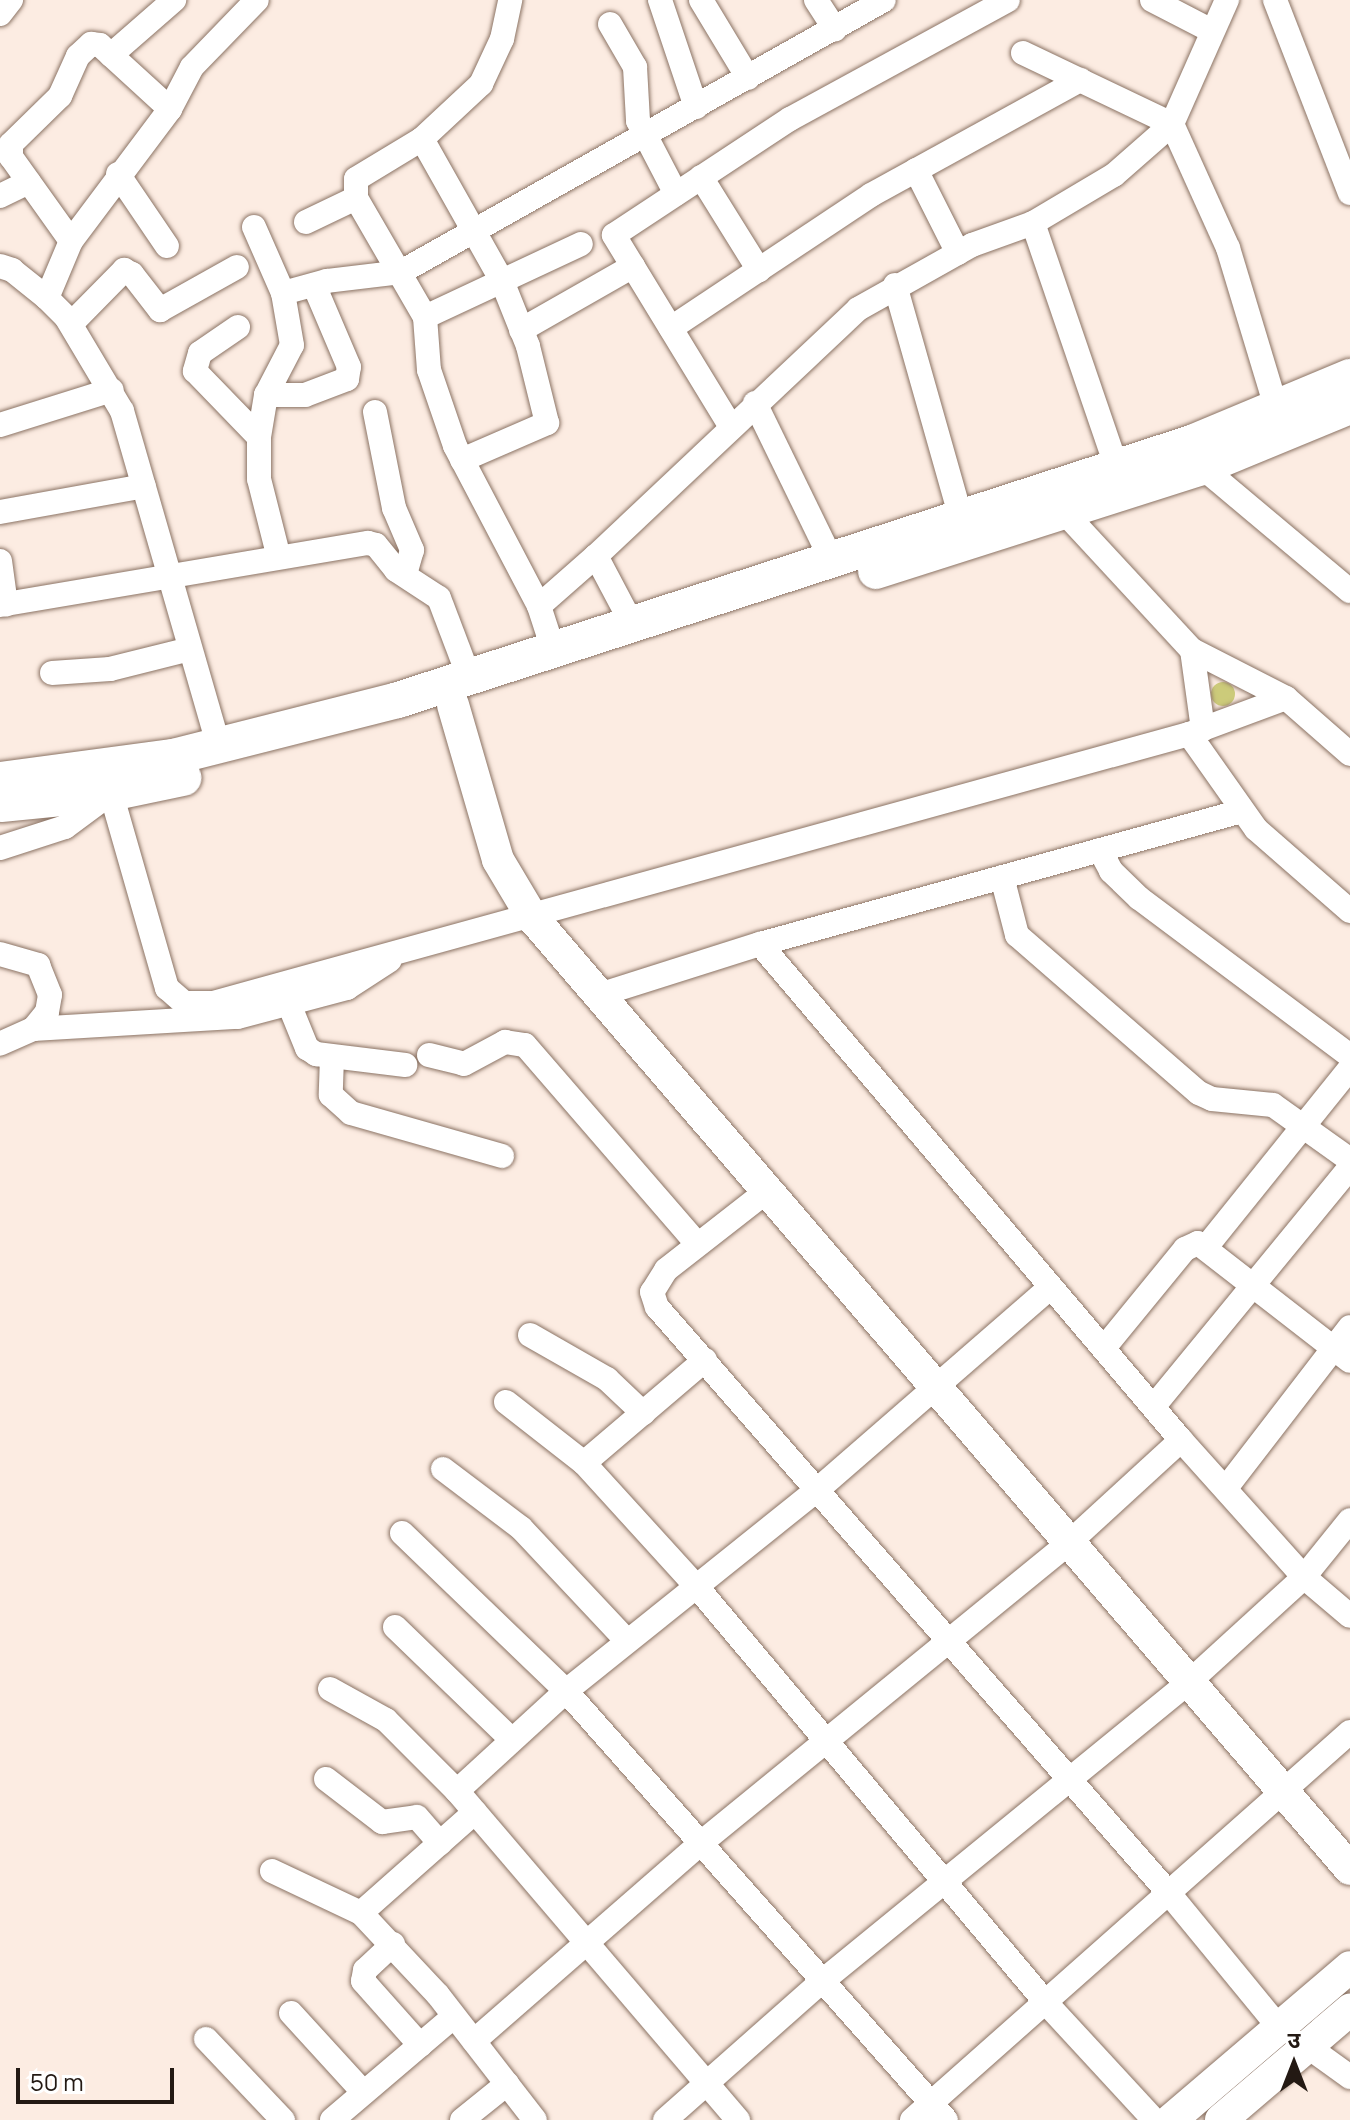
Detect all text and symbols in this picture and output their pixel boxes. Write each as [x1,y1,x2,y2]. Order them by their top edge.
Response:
north arrow [1254,2024,1334,2104]
text: उ [1288,2025,1300,2055]
scale bar [20,2052,178,2102]
text: 50 m [30,2065,84,2098]

